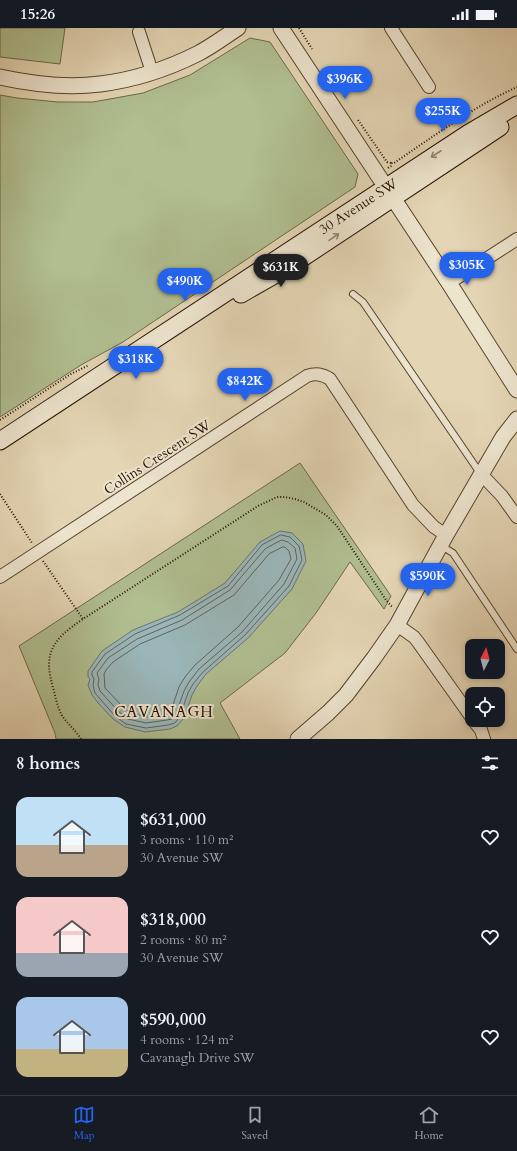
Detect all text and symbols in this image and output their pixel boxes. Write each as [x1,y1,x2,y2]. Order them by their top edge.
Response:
text: 15:26 [20,4,55,24]
pin: $396K [317,66,373,100]
text: $396K [326,70,364,88]
pin: $255K [415,98,471,132]
text: $255K [424,102,462,120]
one-way arrow [430,151,442,159]
street label: 30 Avenue SW [315,174,402,239]
one-way arrow [329,233,340,241]
pin: $305K [439,252,495,286]
pin: $631K [253,254,309,288]
text: $305K [448,256,486,274]
text: $631K [262,258,300,276]
pin: $490K [157,268,213,302]
text: $490K [166,272,204,290]
pin: $318K [108,346,164,380]
text: $318K [117,350,155,368]
pin: $842K [217,368,273,402]
text: $842K [226,372,264,390]
street label: Collins Crescent SW [100,415,215,499]
pin: $590K [400,563,456,597]
text: $590K [409,567,447,585]
north arrow [465,639,505,679]
map controls [465,639,505,727]
button: locate [465,687,505,727]
district label: CAVANAGH [114,702,214,722]
text: 8 homes [16,752,80,775]
icon: filters [479,752,501,774]
text: $631,000 [140,808,206,831]
icon: home [48,813,96,861]
icon: heart [479,826,501,848]
text: 3 rooms · 110 m² [140,831,233,849]
text: 30 Avenue SW [140,849,223,867]
text: $318,000 [140,908,206,931]
icon: home [48,913,96,961]
icon: heart [479,926,501,948]
text: 2 rooms · 80 m² [140,931,227,949]
text: 30 Avenue SW [140,949,223,967]
text: $590,000 [140,1008,206,1031]
icon: home [48,1013,96,1061]
icon: heart [479,1026,501,1048]
text: 4 rooms · 124 m² [140,1031,233,1049]
text: Cavanagh Drive SW [140,1049,254,1067]
tab: Map [73,1104,95,1143]
tab: Saved [241,1104,268,1143]
tab: Home [414,1104,444,1143]

